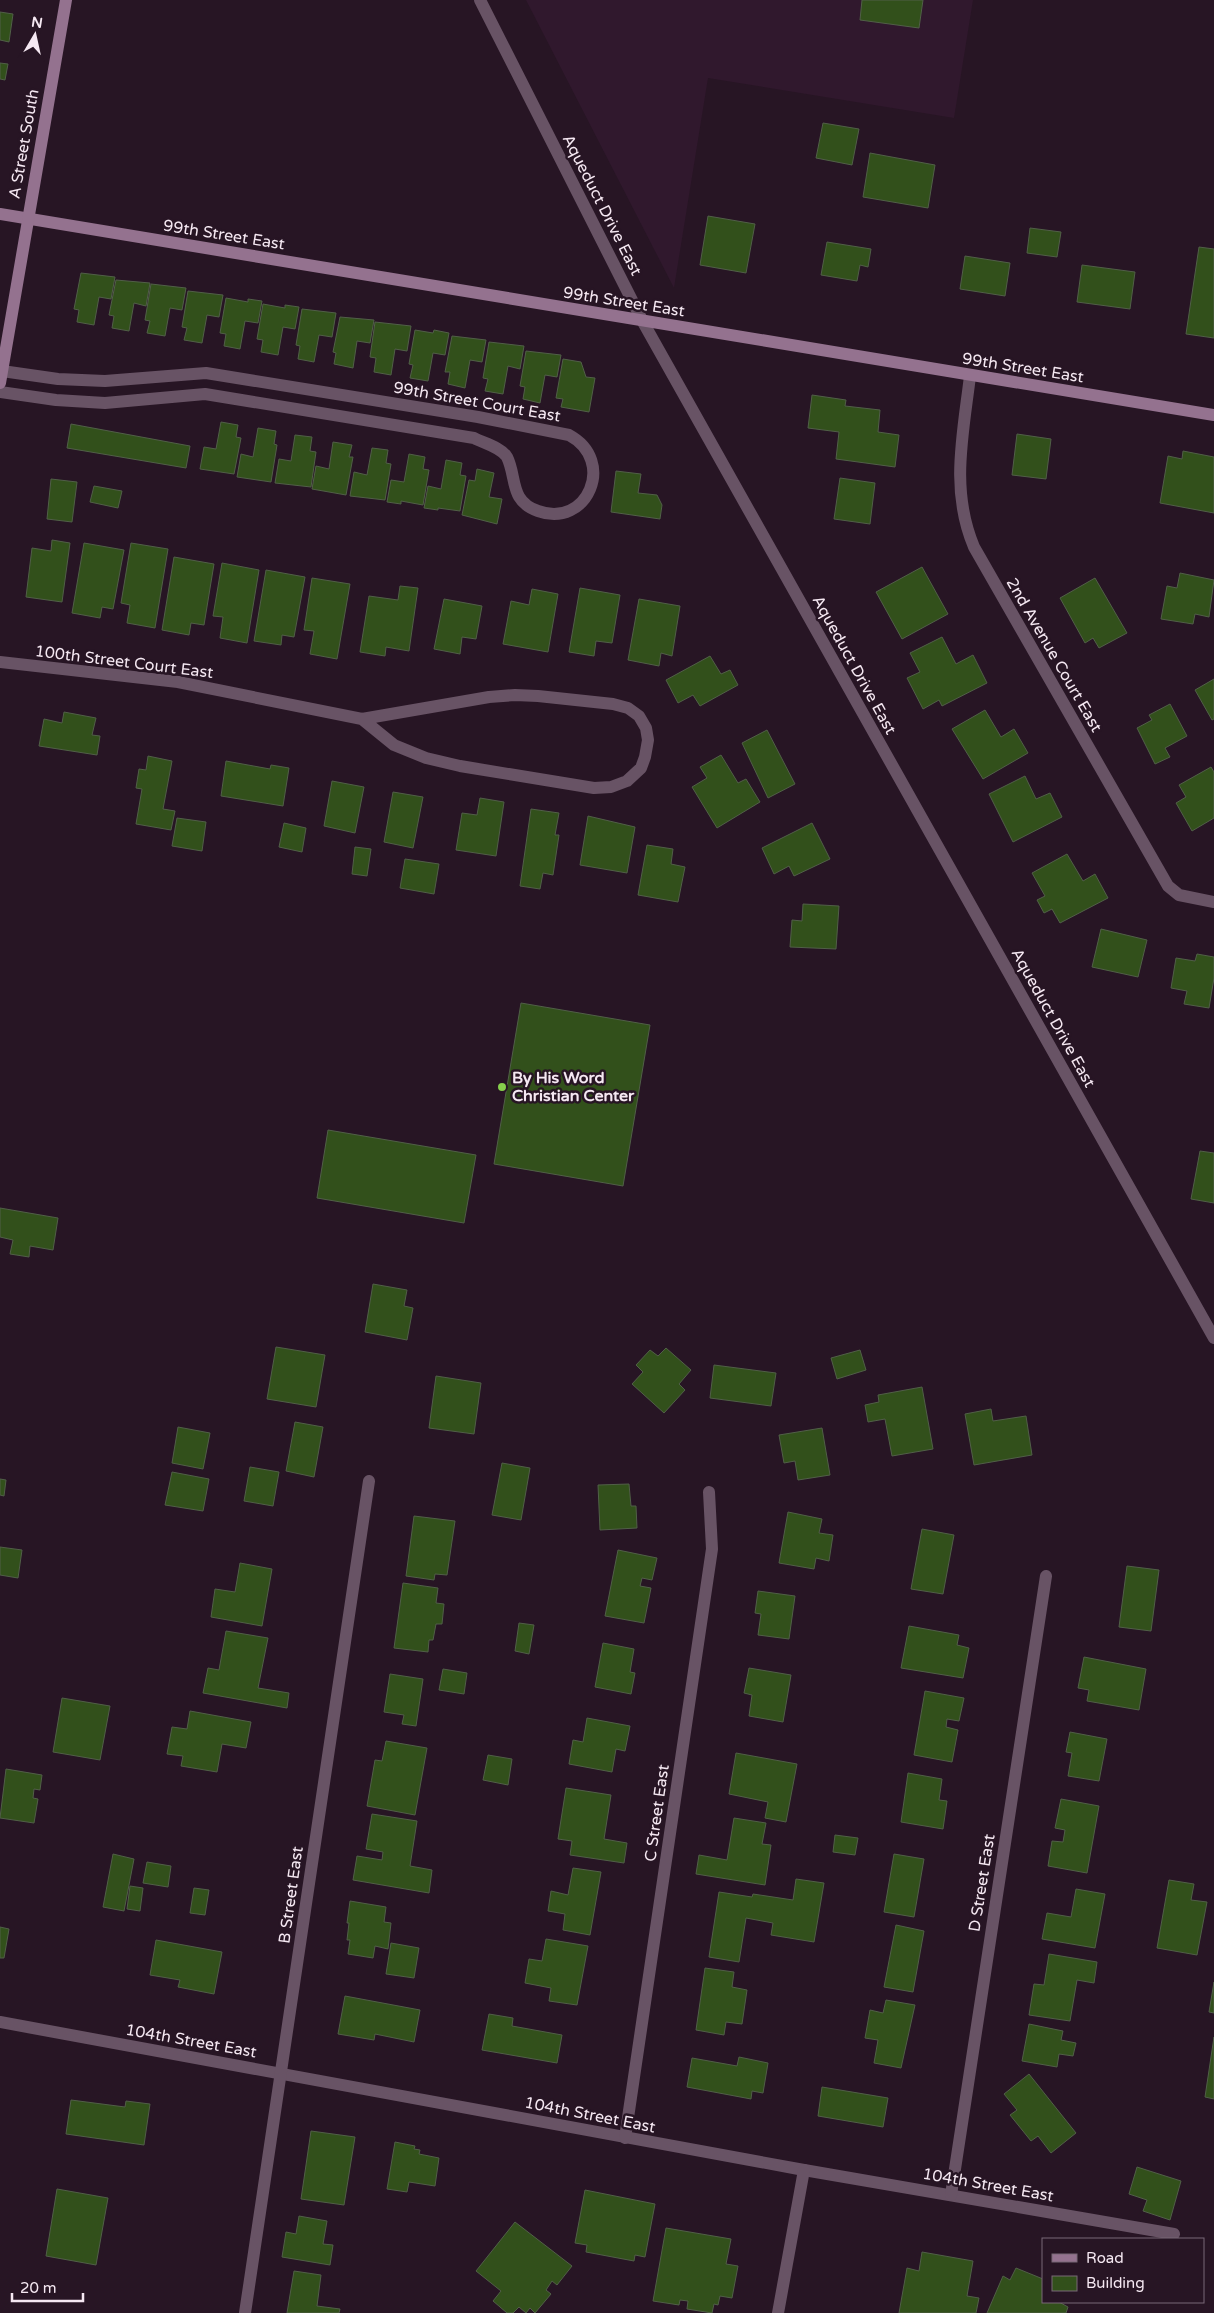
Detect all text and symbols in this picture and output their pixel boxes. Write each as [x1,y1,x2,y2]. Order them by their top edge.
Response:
north arrow [10,10,60,60]
text: N [30,13,44,32]
street label: A Street South [4,88,44,200]
street label: Aqueduct Drive East [558,131,646,279]
street label: 99th Street East [162,216,286,254]
street label: 99th Street East [562,283,686,321]
street label: 99th Street East [961,349,1085,387]
street label: 99th Street Court East [392,377,562,427]
street label: 2nd Avenue Court East [1002,574,1106,736]
street label: Aqueduct Drive East [808,592,900,738]
street label: 100th Street Court East [34,641,214,683]
street label: Aqueduct Drive East [1007,945,1099,1091]
place label: By His Word Christian Center [512,1068,635,1106]
marker: By His Word Christian Center [496,1081,508,1093]
street label: C Street East [640,1763,674,1863]
street label: D Street East [964,1833,1000,1933]
street label: B Street East [274,1845,308,1945]
street label: 104th Street East [124,2020,258,2062]
street label: 104th Street East [523,2093,657,2137]
street label: 104th Street East [921,2164,1055,2206]
legend [1042,2238,1204,2303]
text: Road [1086,2249,1124,2267]
scale bar [12,2270,84,2302]
text: Building [1086,2274,1145,2292]
text: 20 m [20,2279,57,2297]

